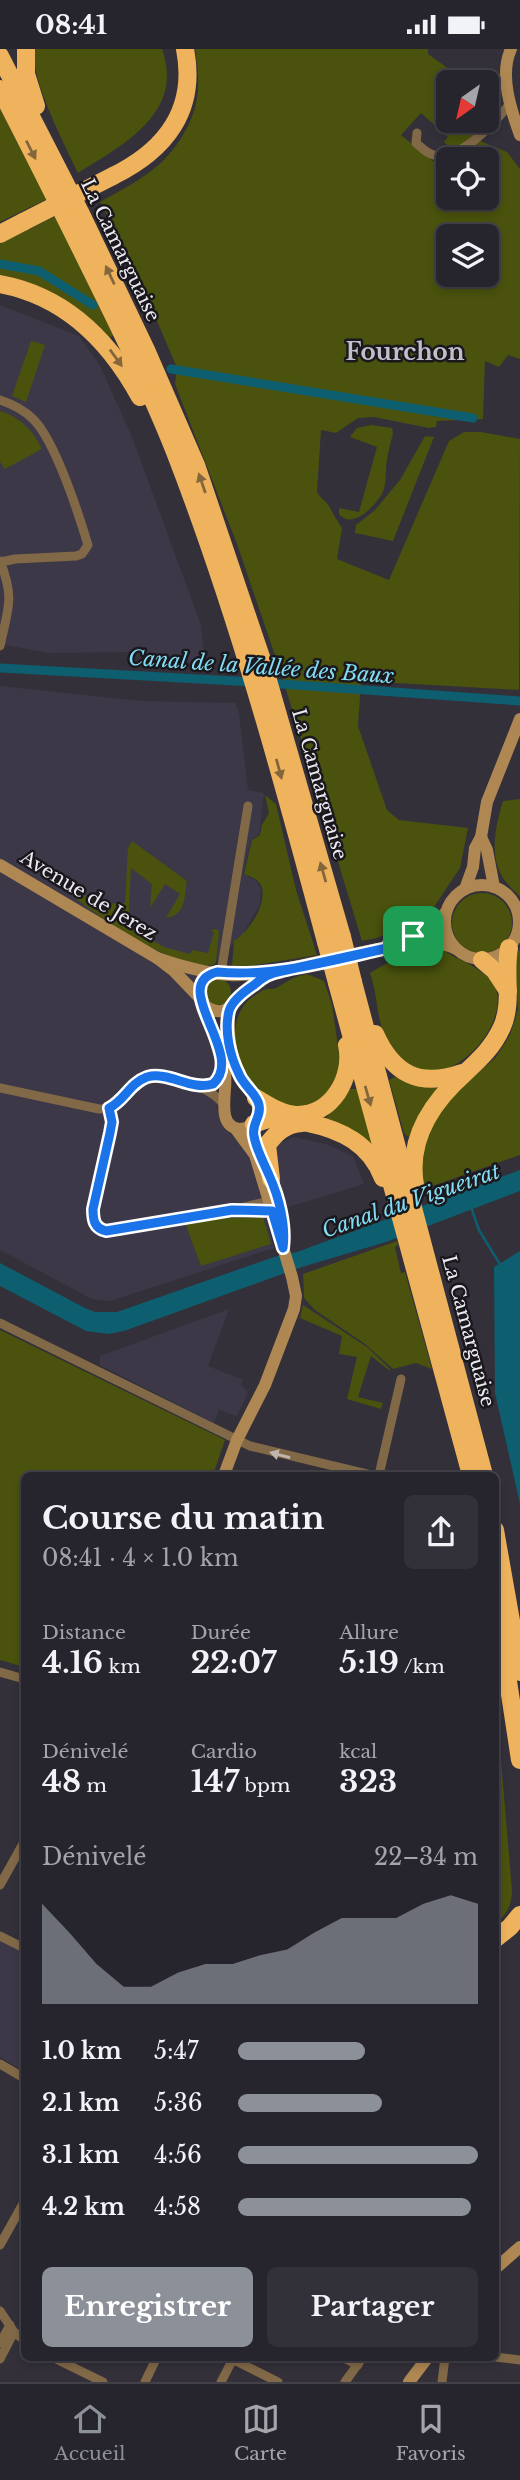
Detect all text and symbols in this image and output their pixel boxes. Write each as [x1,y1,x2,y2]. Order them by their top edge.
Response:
text: 08:41 [35,9,107,41]
north arrow [436,70,499,133]
map controls [436,70,499,287]
one-way arrow [26,140,37,160]
button: locate [436,147,499,210]
street label: La Camarguaise [76,175,165,325]
button: layers [436,224,499,287]
one-way arrow [104,265,116,285]
district label: Fourchon [345,338,465,366]
one-way arrow [109,349,123,367]
one-way arrow [196,472,207,493]
water label: Canal de la Vallée des Baux [127,645,395,689]
street label: La Camarguaise [287,706,352,862]
one-way arrow [274,758,285,780]
street label: Avenue de Jerez [15,845,161,945]
one-way arrow [317,861,328,883]
pin [383,906,443,966]
icon: arrive [394,917,432,955]
one-way arrow [364,1086,374,1107]
water label: Canal du Vigueirat [318,1158,504,1244]
street label: La Camarguaise [437,1253,500,1409]
one-way arrow [270,1449,291,1459]
button: share [404,1495,478,1569]
text: Course du matin [42,1498,324,1538]
text: 08:41 · 4 × 1.0 km [42,1544,239,1572]
text: Distance [42,1621,126,1644]
text: Durée [191,1621,251,1644]
text: Allure [339,1621,399,1644]
text: 4.16 [42,1644,103,1681]
text: 22:07 [191,1644,276,1681]
text: 5:19 [339,1644,399,1681]
text: km [103,1655,141,1678]
text: /km [399,1655,445,1678]
text: Dénivelé [42,1740,128,1763]
text: Cardio [191,1740,257,1763]
text: kcal [339,1740,377,1763]
text: 48 [42,1763,81,1800]
text: 147 [191,1763,239,1800]
text: 323 [339,1763,397,1800]
text: m [81,1774,107,1797]
text: bpm [239,1774,290,1797]
text: Dénivelé [42,1843,146,1871]
text: 22–34 m [374,1843,478,1871]
text: 1.0 km [42,2037,122,2065]
text: 5:47 [154,2037,199,2065]
text: 2.1 km [42,2089,120,2117]
text: 5:36 [154,2089,203,2117]
text: 3.1 km [42,2141,120,2169]
text: 4:56 [154,2141,202,2169]
text: 4.2 km [42,2193,125,2221]
text: 4:58 [154,2193,201,2221]
button: Enregistrer [42,2267,253,2347]
button: Partager [267,2267,478,2347]
tab: Accueil [54,2400,125,2465]
tab: Carte [234,2400,287,2465]
tab: Favoris [396,2400,466,2465]

